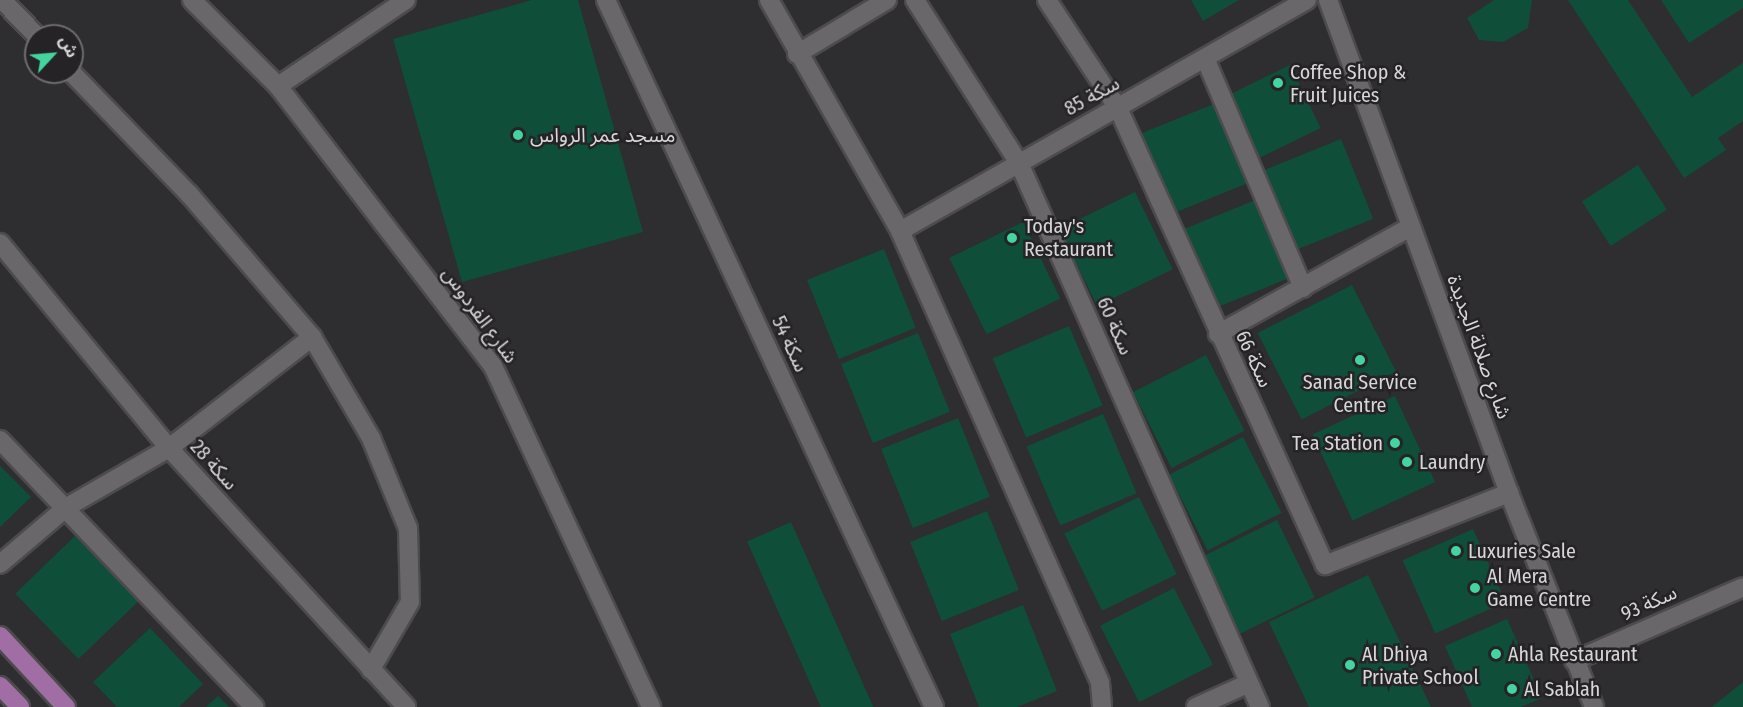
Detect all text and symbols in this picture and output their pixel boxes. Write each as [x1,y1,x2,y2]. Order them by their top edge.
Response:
north arrow [24,24,84,84]
text: ش [55,33,82,61]
place label: Coffee Shop & Fruit Juices [1290,60,1406,107]
street label: سكة 85 [1060,71,1124,121]
marker: Coffee Shop & Fruit Juices [1271,76,1285,90]
place label: مسجد عمر الرواس [530,123,676,147]
marker: مسجد عمر الرواس [511,128,525,142]
place label: Today's Restaurant [1024,214,1113,261]
marker: Today's Restaurant [1005,231,1019,245]
street label: شارع الفردوس [437,262,523,368]
street label: شارع صلالة الجديدة [1442,272,1516,422]
street label: سكة 60 [1092,293,1138,359]
street label: سكة 54 [767,312,813,376]
street label: سكة 66 [1230,327,1278,391]
marker: Sanad Service Centre [1353,353,1367,367]
place label: Sanad Service Centre [1303,370,1417,417]
place label: Tea Station [1292,431,1383,455]
street label: سكة 28 [185,435,243,495]
marker: Tea Station [1388,436,1402,450]
place label: Laundry [1419,450,1485,474]
marker: Laundry [1400,455,1414,469]
place label: Luxuries Sale [1468,539,1576,563]
marker: Luxuries Sale [1449,544,1463,558]
place label: Al Mera Game Centre [1487,564,1591,611]
street label: سكة 93 [1617,580,1681,626]
marker: Al Mera Game Centre [1468,581,1482,595]
place label: Al Dhiya Private School [1362,642,1479,689]
place label: Ahla Restaurant [1508,642,1638,666]
marker: Ahla Restaurant [1489,647,1503,661]
marker: Al Dhiya Private School [1343,658,1357,672]
place label: Al Sablah [1524,677,1600,701]
marker: Al Sablah [1505,682,1519,696]

